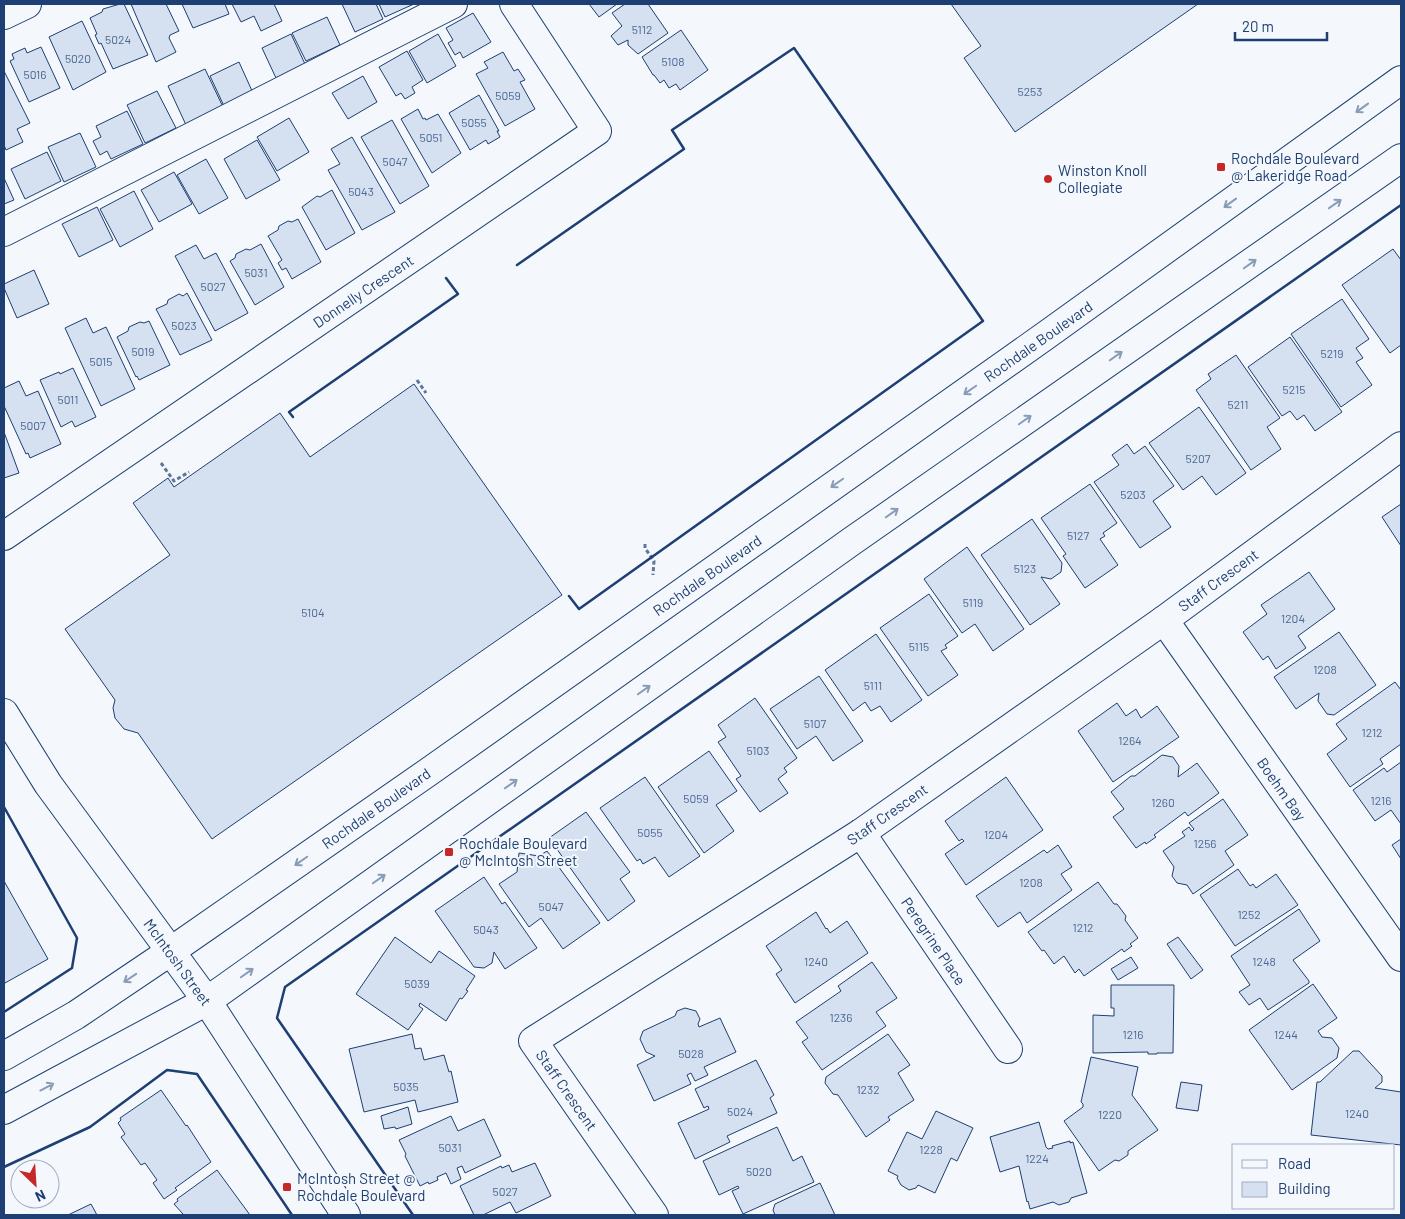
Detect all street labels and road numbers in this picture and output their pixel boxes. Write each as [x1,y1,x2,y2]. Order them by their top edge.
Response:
street label: Donnelly Crescent [309,251,417,331]
street label: Rochdale Boulevard [980,297,1096,385]
street label: Rochdale Boulevard [649,531,765,619]
street label: Staff Crescent [1175,545,1261,615]
street label: Boehm Bay [1254,754,1310,824]
street label: Rochdale Boulevard [318,764,434,852]
street label: Staff Crescent [843,780,931,848]
street label: Peregrine Place [898,894,970,988]
street label: McIntosh Street [140,915,216,1009]
street label: Staff Crescent [533,1046,601,1134]

